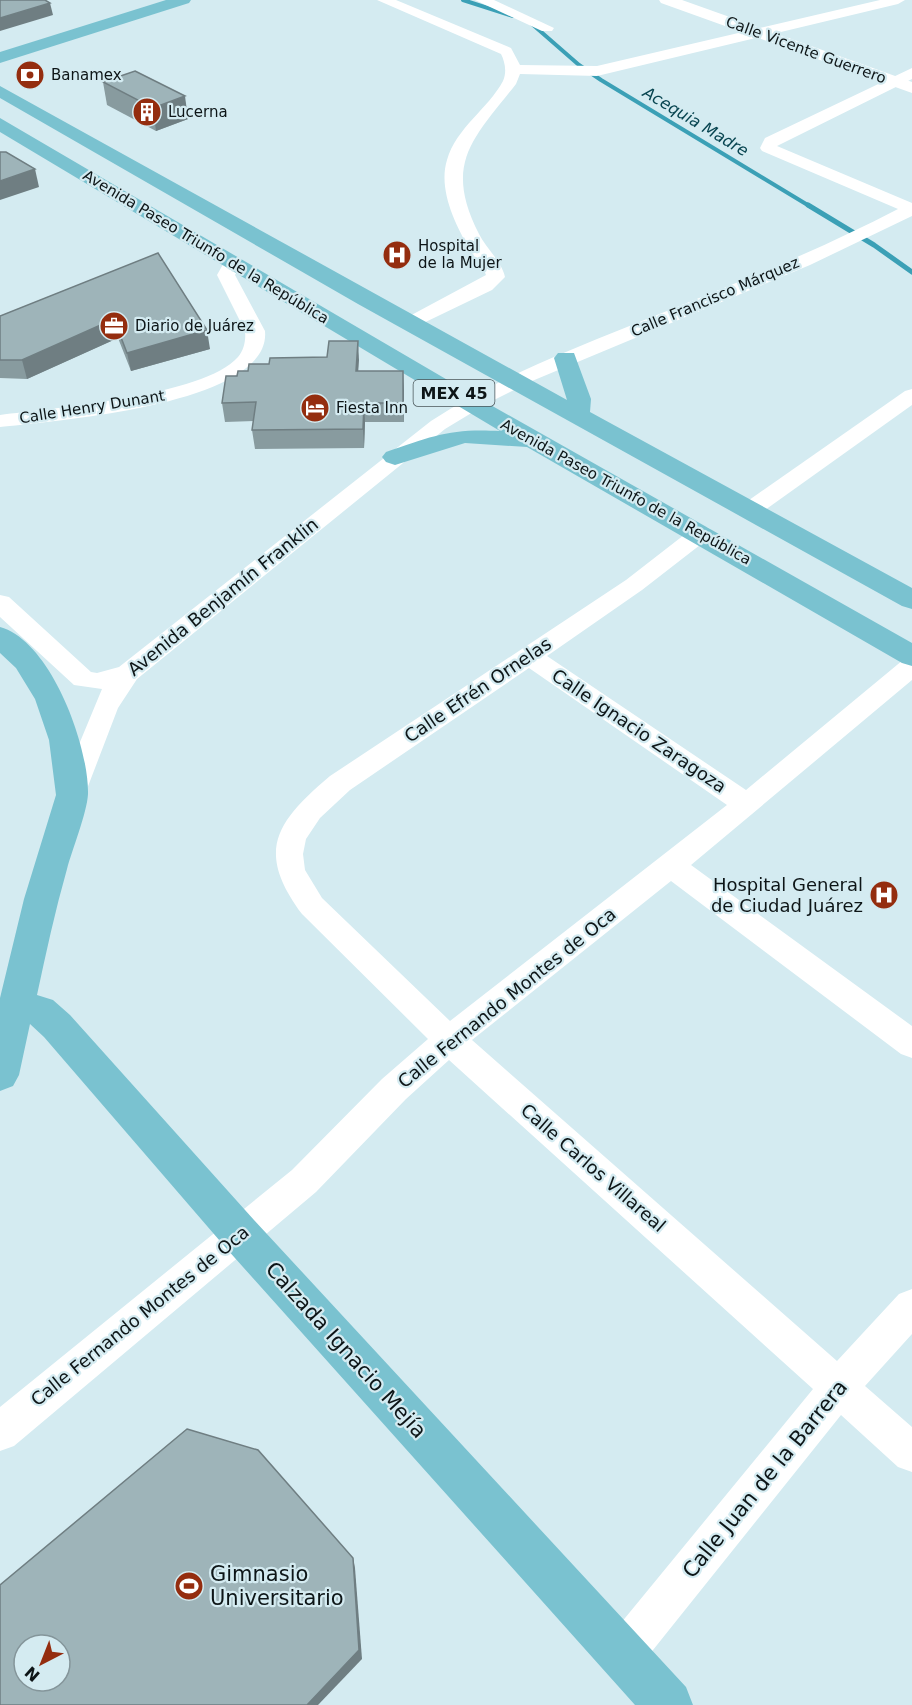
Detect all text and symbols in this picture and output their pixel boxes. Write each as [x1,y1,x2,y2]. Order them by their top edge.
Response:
street label: Calle Vicente Guerrero [723,13,889,87]
bank icon: Banamex [14,59,46,91]
place label: Banamex [51,66,122,84]
water label: Acequia Madre [639,82,752,160]
building icon: Lucerna [131,96,163,128]
place label: Lucerna [168,103,228,121]
street label: Avenida Paseo Triunfo de la República [80,166,332,328]
place label: Hospital de la Mujer [418,237,502,272]
hospital icon: Hospital de la Mujer [381,239,413,271]
street label: Calle Francisco Márquez [628,253,802,341]
office icon: Diario de Juárez [98,310,130,342]
place label: Diario de Juárez [135,317,254,335]
road number: MEX 45 [414,380,494,406]
street label: Calle Henry Dunant [18,387,166,427]
hotel icon: Fiesta Inn [299,392,331,424]
place label: Fiesta Inn [336,399,408,417]
street label: Avenida Paseo Triunfo de la República [498,415,754,569]
street label: Avenida Benjamín Franklin [123,513,322,680]
street label: Calle Efrén Ornelas [400,633,555,747]
street label: Calle Ignacio Zaragoza [548,664,731,797]
place label: Hospital General de Ciudad Juárez [711,874,863,916]
hospital icon: Hospital General de Ciudad Juárez [868,879,900,911]
street label: Calle Fernando Montes de Oca [393,903,620,1092]
street label: Calle Carlos Villareal [517,1099,670,1236]
street label: Calle Fernando Montes de Oca [26,1221,253,1410]
street label: Calzada Ignacio Mejía [261,1257,431,1443]
street label: Calle Juan de la Barrera [678,1375,852,1583]
place label: Gimnasio Universitario [210,1562,344,1610]
sports icon: Gimnasio Universitario [173,1570,205,1602]
north arrow [12,1633,72,1693]
text: N [21,1662,44,1685]

